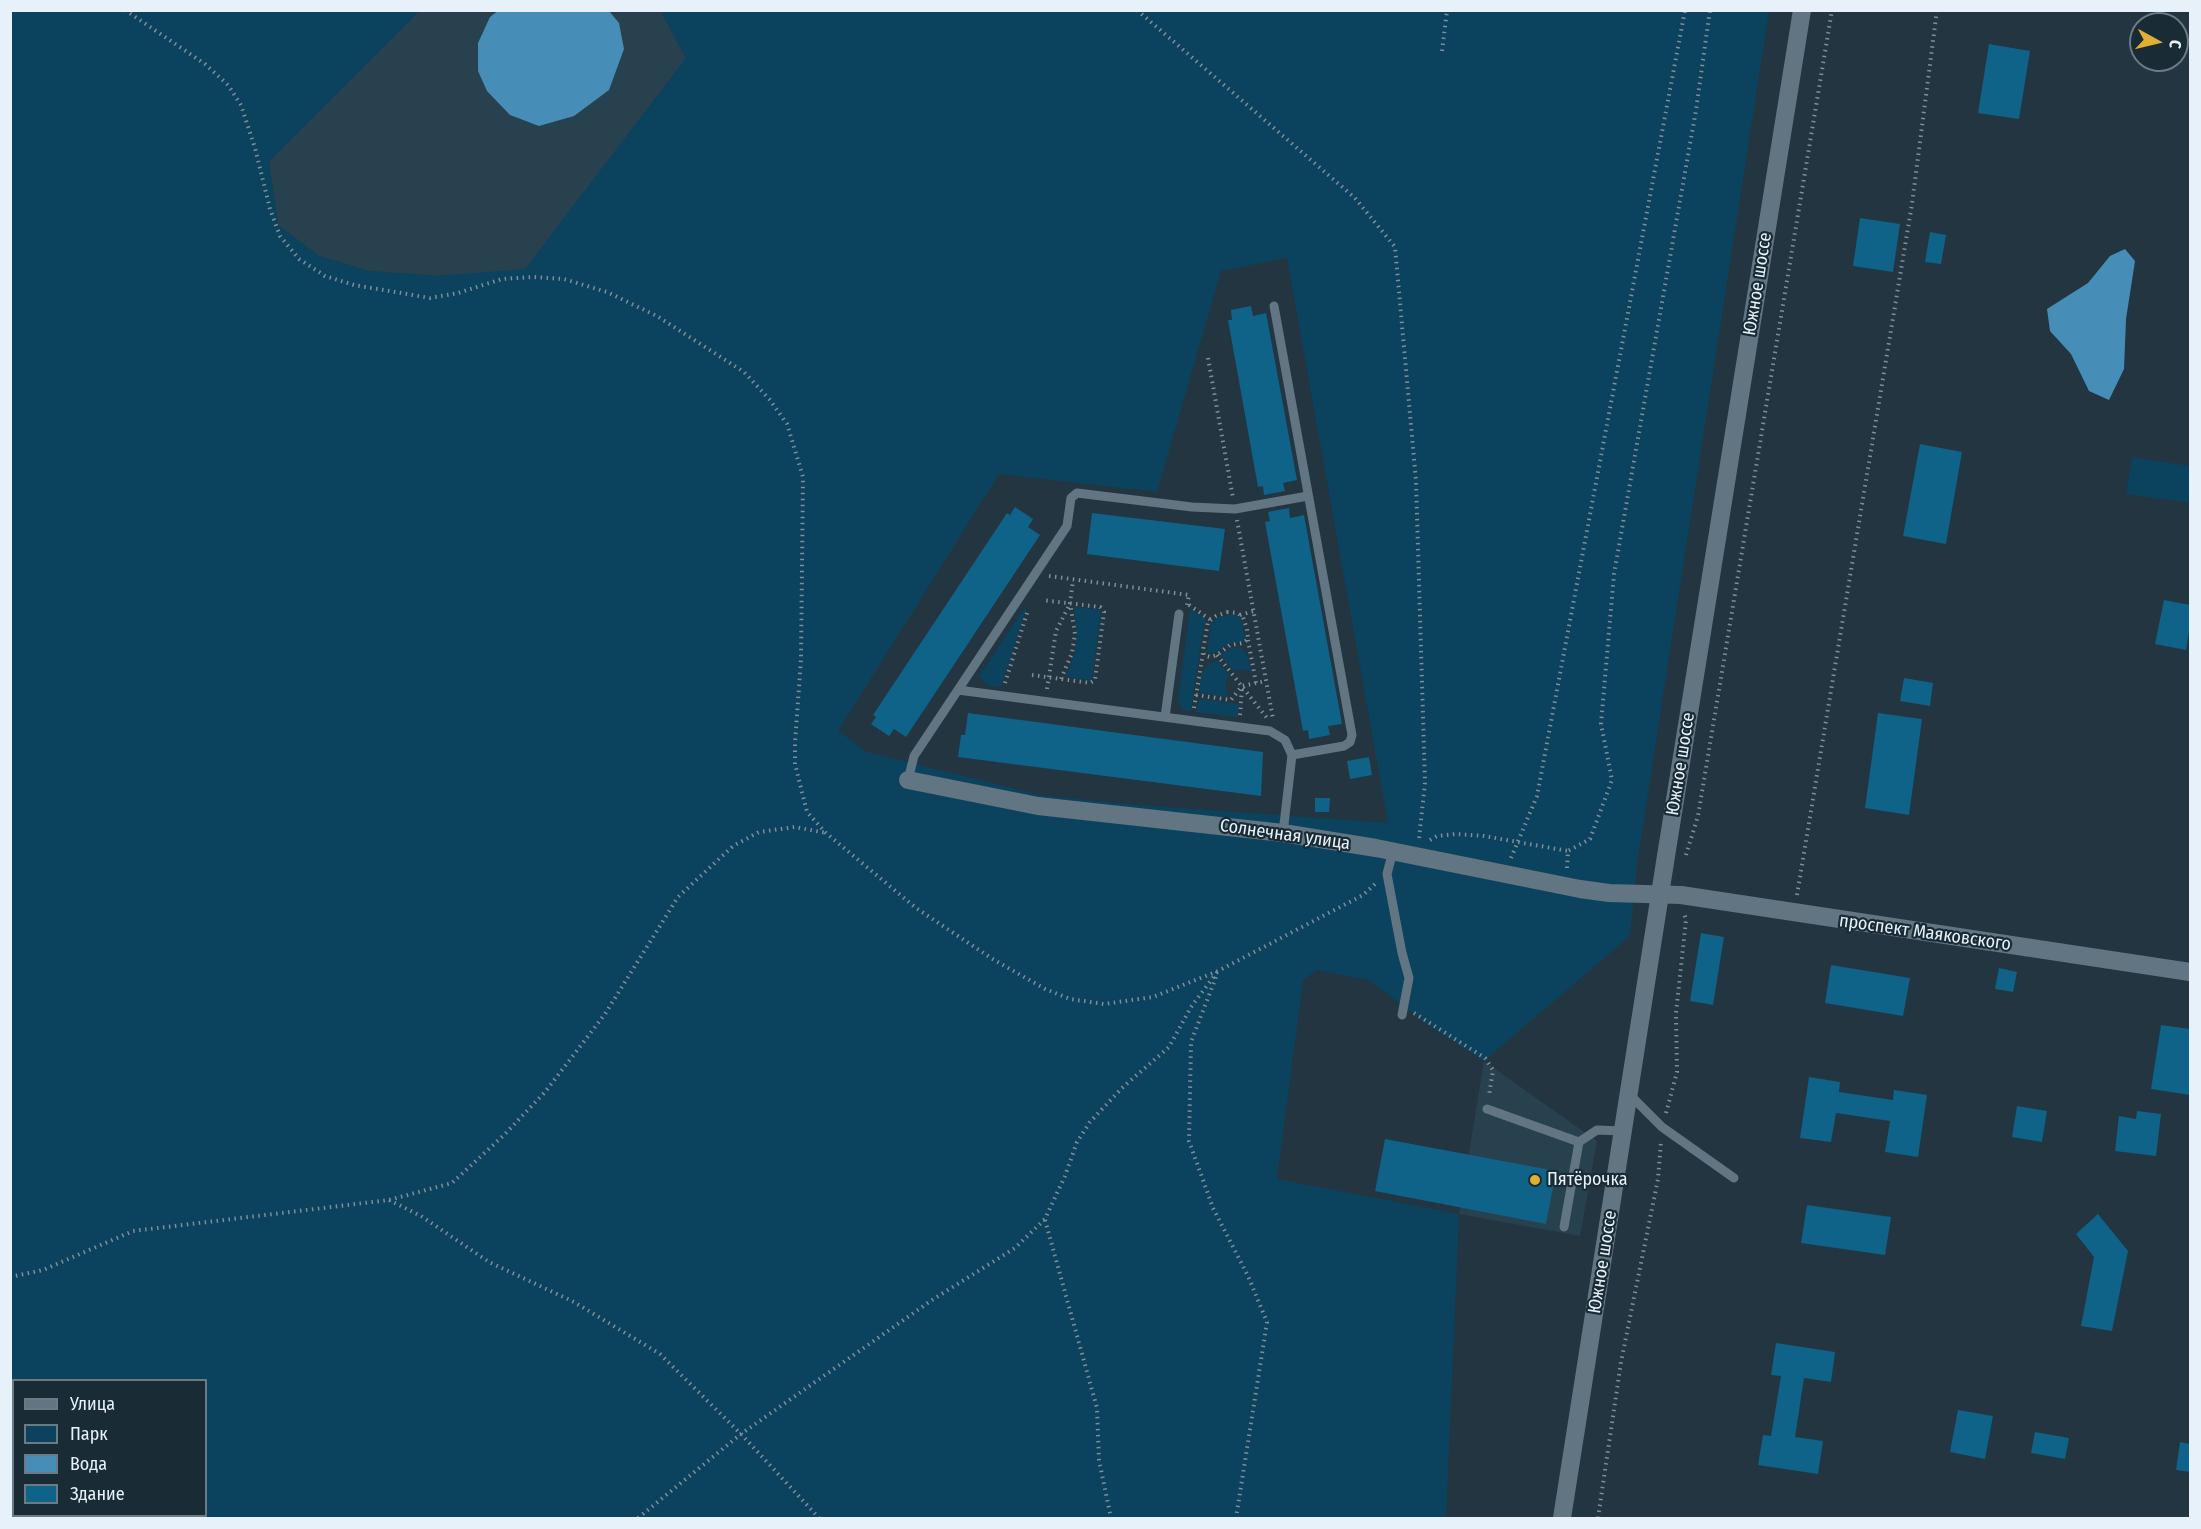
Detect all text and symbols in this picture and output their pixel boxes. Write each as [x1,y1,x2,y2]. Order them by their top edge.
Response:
north arrow [2129,12,2189,72]
text: С [2165,39,2185,50]
street label: Южное шоссе [1739,231,1777,337]
street label: Южное шоссе [1662,711,1700,817]
street label: Солнечная улица [1218,815,1352,855]
street label: проспект Маяковского [1838,910,2012,956]
place label: Пятёрочка [1547,1169,1627,1191]
marker: Пятёрочка [1528,1173,1542,1187]
street label: Южное шоссе [1584,1209,1622,1315]
legend [12,1379,207,1517]
text: Улица [70,1393,115,1415]
text: Парк [70,1423,108,1445]
text: Вода [70,1453,107,1475]
text: Здание [70,1483,125,1505]

